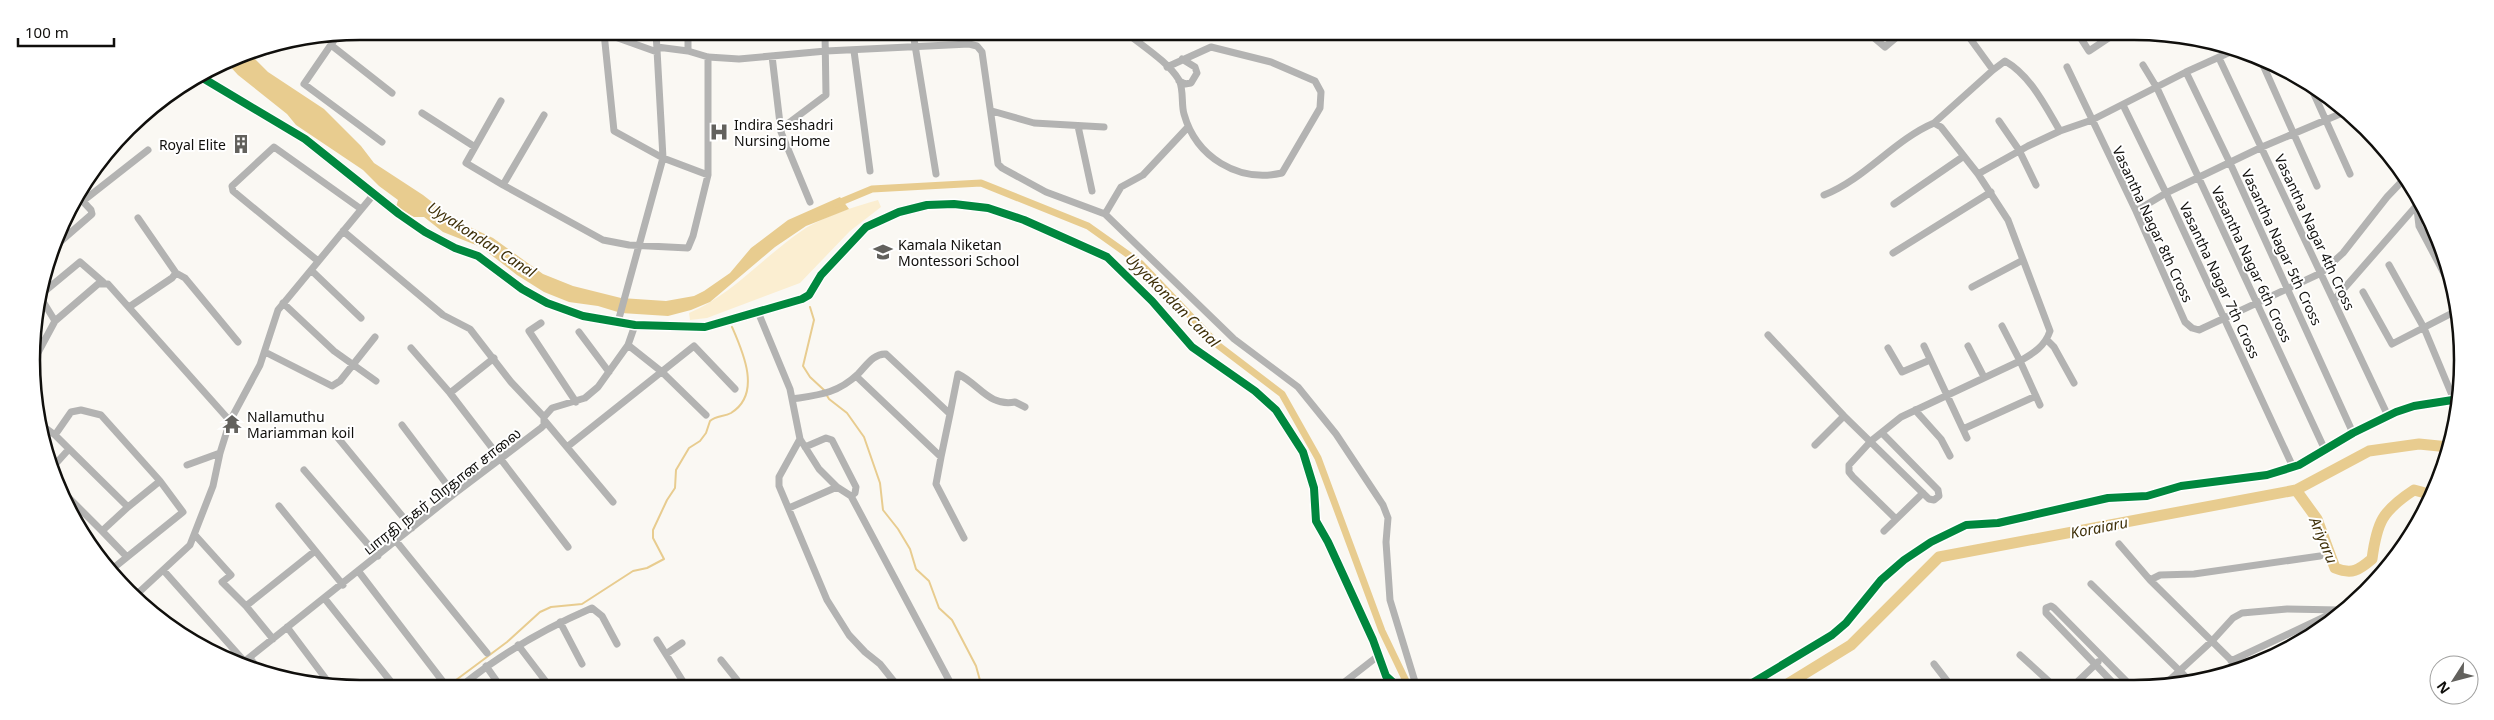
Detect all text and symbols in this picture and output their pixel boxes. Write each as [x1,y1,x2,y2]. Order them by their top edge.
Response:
scale bar [18,15,114,47]
text: 100 m [25,22,69,42]
place label: Indira Seshadri Nursing Home [734,115,833,150]
hospital icon: Indira Seshadri Nursing Home [708,121,730,143]
building icon: Royal Elite [230,133,252,155]
place label: Royal Elite [159,135,226,154]
street label: Vasantha Nagar 8th Cross [2108,143,2198,305]
street label: Vasantha Nagar 4th Cross [2270,151,2360,313]
street label: Vasantha Nagar 5th Cross [2237,166,2327,328]
street label: Vasantha Nagar 6th Cross [2207,183,2297,345]
water label: Uyyakondan Canal [424,197,541,282]
street label: Vasantha Nagar 7th Cross [2175,199,2265,361]
place label: Kamala Niketan Montessori School [898,235,1019,270]
school or university icon: Kamala Niketan Montessori School [872,241,894,263]
water label: Uyyakondan Canal [1122,249,1225,352]
place label: Nallamuthu Mariamman koil [247,407,354,442]
temple icon: Nallamuthu Mariamman koil [221,413,243,435]
street label: பாரதி நகர் பிரதான சாலை [359,423,525,559]
water label: Koraiaru [2069,512,2130,542]
water label: Ariyaru [2305,513,2343,566]
north arrow [2429,655,2479,705]
text: N [2432,678,2454,698]

